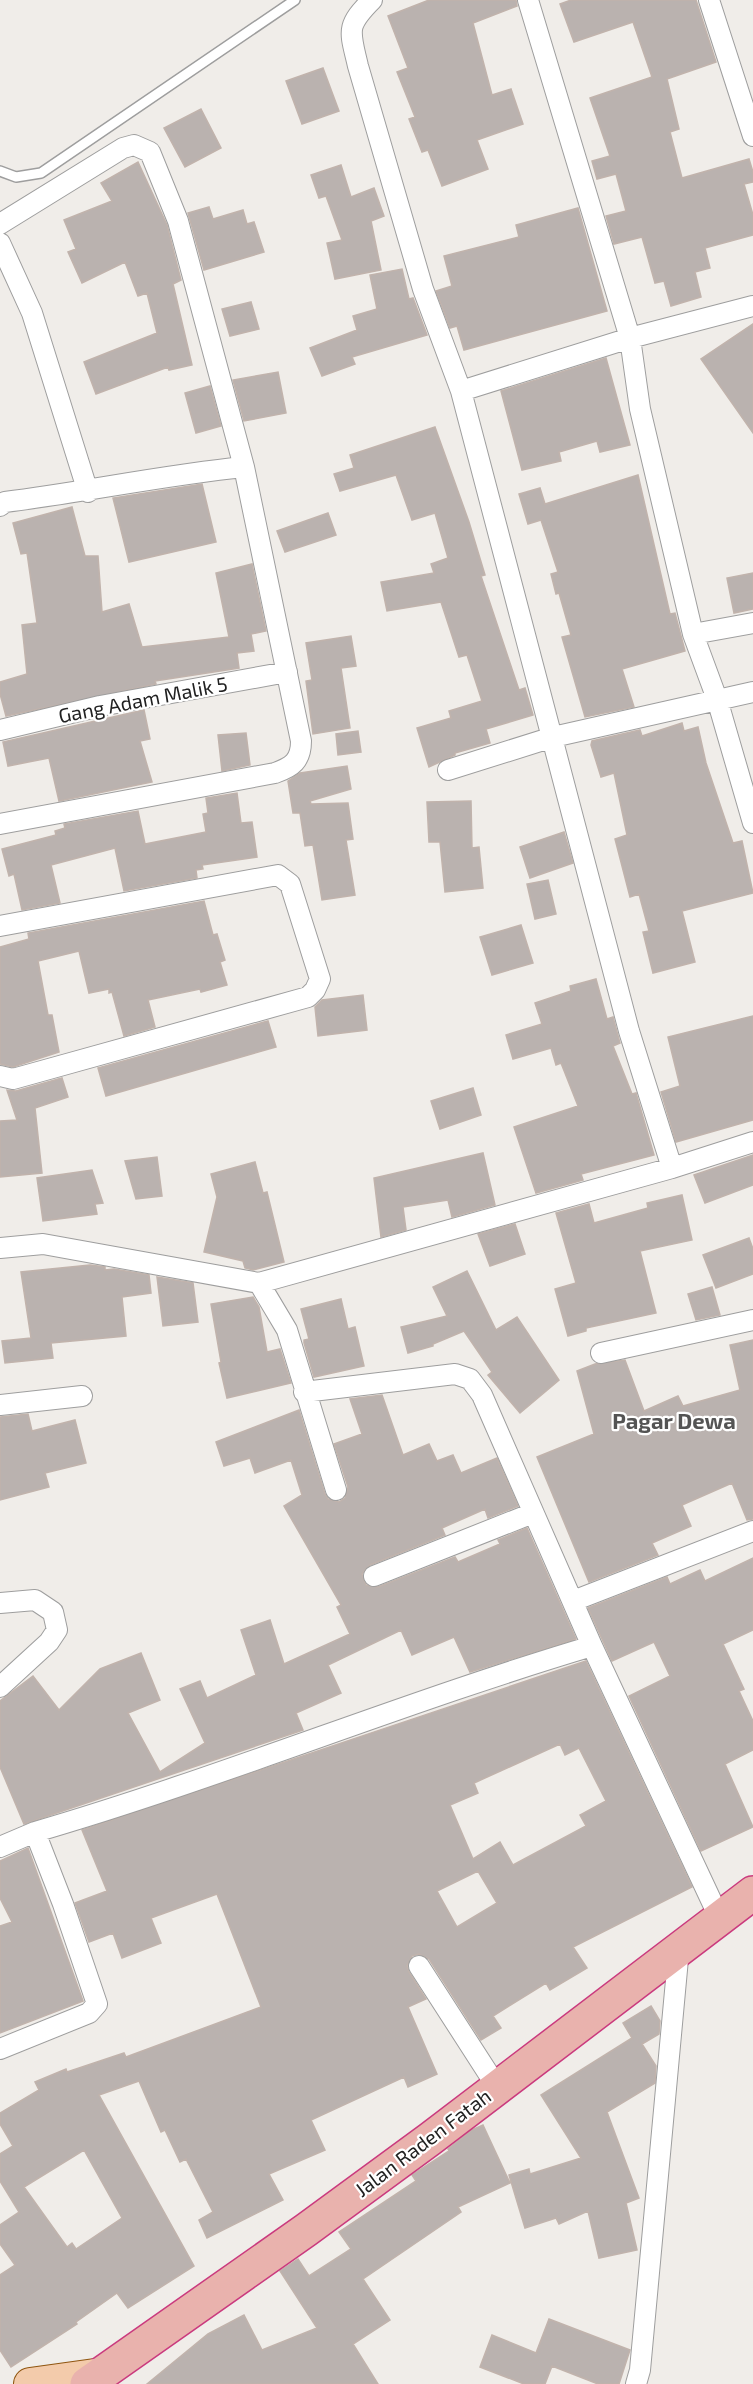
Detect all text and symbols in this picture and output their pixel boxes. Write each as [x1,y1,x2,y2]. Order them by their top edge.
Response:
street label: Gang Adam Malik 5 [56,671,229,727]
district label: Pagar Dewa [612,1407,736,1433]
street label: Jalan Raden Fatah [350,2083,495,2201]

